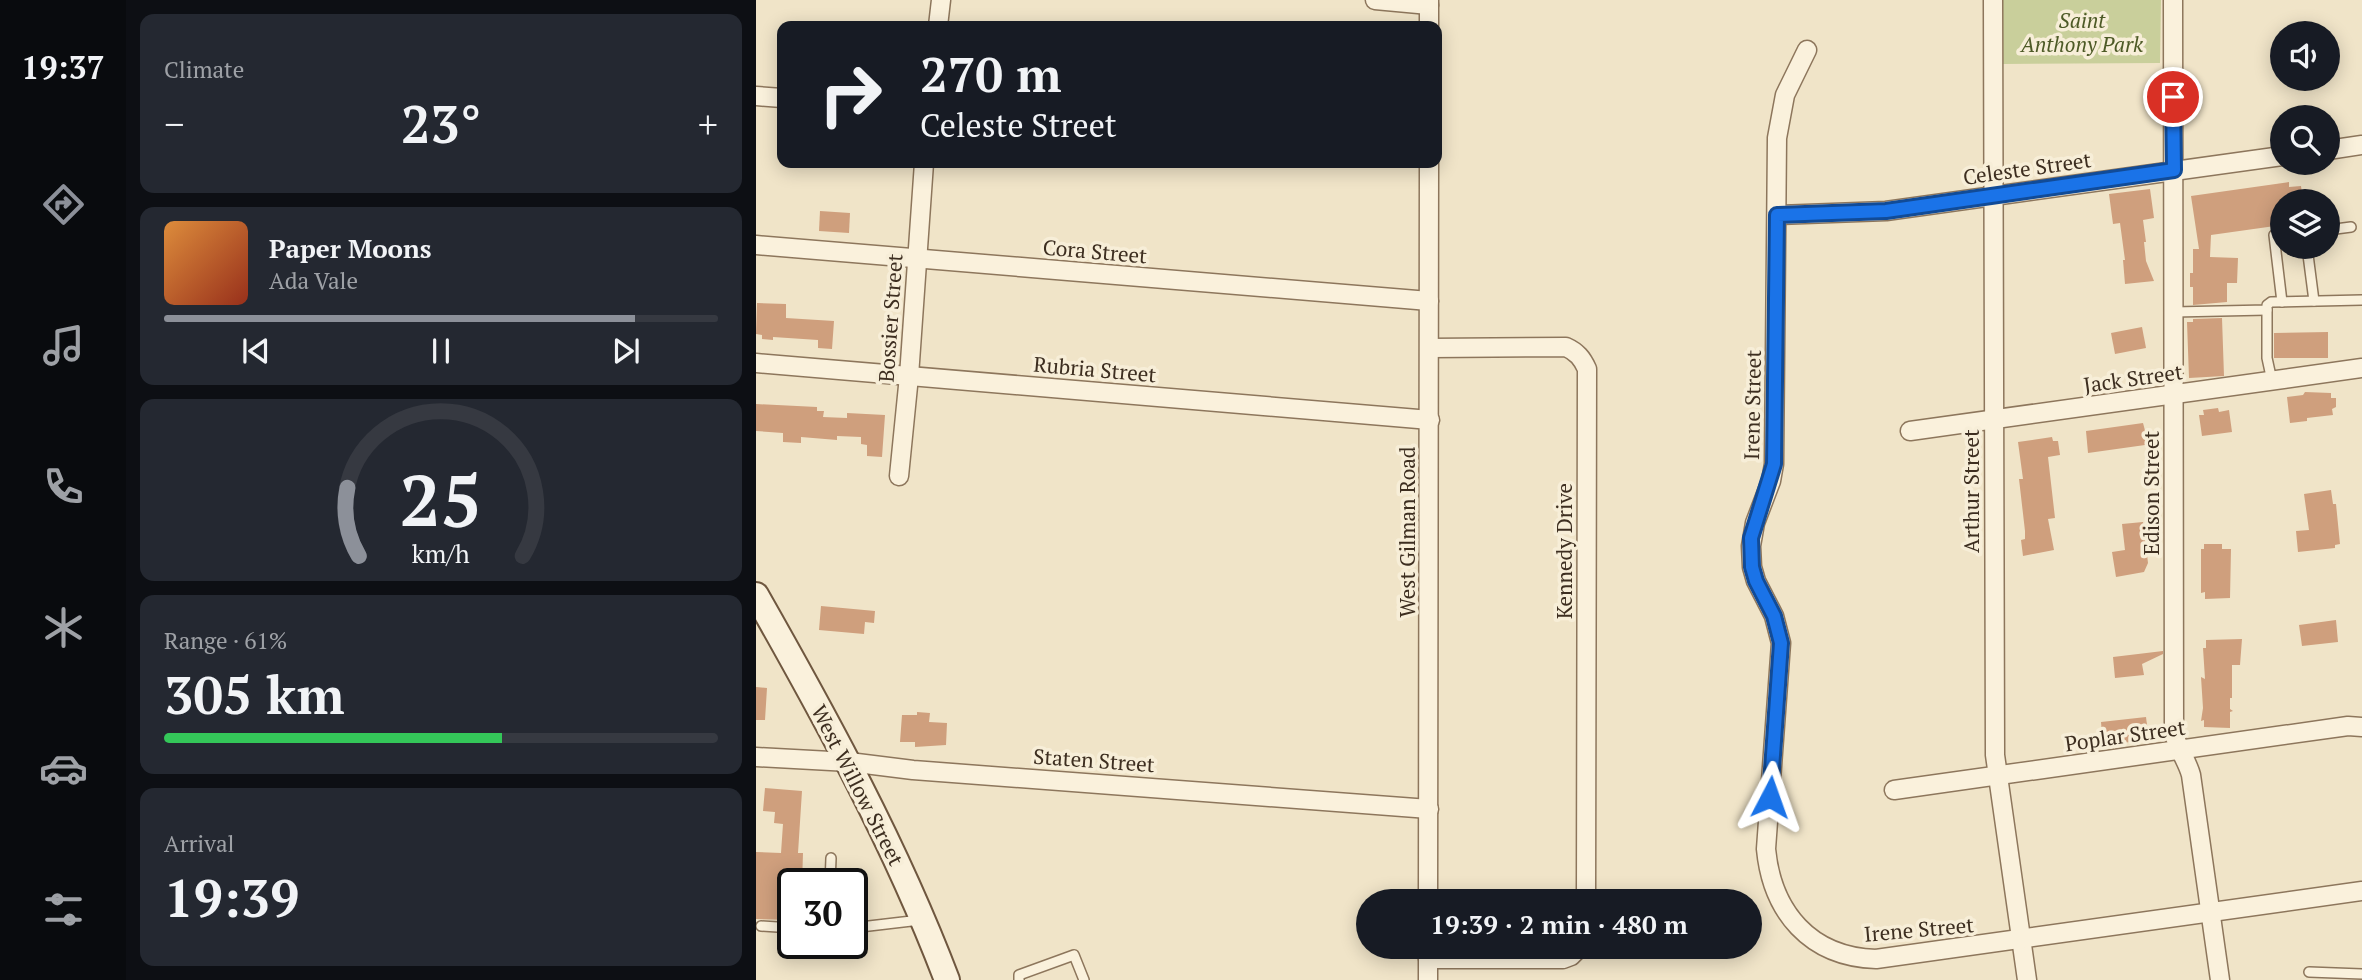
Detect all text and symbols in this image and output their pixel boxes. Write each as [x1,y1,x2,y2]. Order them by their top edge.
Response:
park label: Saint Anthony Park [2019,6,2144,58]
map controls [2270,21,2340,259]
button: sound [2270,21,2340,91]
text: 270 m [920,41,1062,106]
text: 19:37 [21,46,105,88]
icon: right [805,49,896,140]
text: Climate [164,54,244,85]
pin [2143,67,2203,127]
icon: arrive [2154,78,2192,116]
text: 23° [401,89,481,158]
text: − [164,99,184,149]
text: + [698,99,718,149]
text: Celeste Street [920,104,1117,146]
button: search [2270,105,2340,175]
street label: Celeste Street [1961,145,2093,191]
icon: directions [39,180,88,229]
button: layers [2270,189,2340,259]
text: Paper Moons [269,231,432,265]
street label: Cora Street [1042,233,1148,270]
street label: Bossier Street [872,253,908,383]
text: Ada Vale [269,265,358,296]
icon: music [39,321,88,370]
icon: previous [237,332,275,370]
icon: pause [422,332,460,370]
icon: next [607,332,645,370]
street label: Irene Street [1737,349,1767,460]
street label: Rubria Street [1033,350,1158,388]
street label: Jack Street [2082,357,2184,399]
street label: Arthur Street [1957,429,1985,553]
street label: Edison Street [2137,431,2165,555]
street label: West Gilman Road [1393,446,1421,618]
text: 25 [400,450,482,547]
icon: phone [39,462,88,511]
street label: Kennedy Drive [1550,483,1578,619]
text: km/h [412,537,470,570]
icon: climate [39,603,88,652]
text: Range · 61% [164,625,287,656]
text: 305 km [164,660,345,729]
street label: West Willow Street [805,700,911,870]
street label: Poplar Street [2063,713,2187,757]
street label: Staten Street [1032,742,1156,778]
icon: car [39,744,88,793]
position arrow [1733,760,1807,834]
text: Arrival [164,828,235,859]
text: 19:39 [164,863,299,932]
speed limit sign: 30 [777,868,868,959]
icon: filters [39,885,88,934]
text: 19:39 · 2 min · 480 m [1430,907,1688,941]
street label: Irene Street [1863,910,1975,948]

